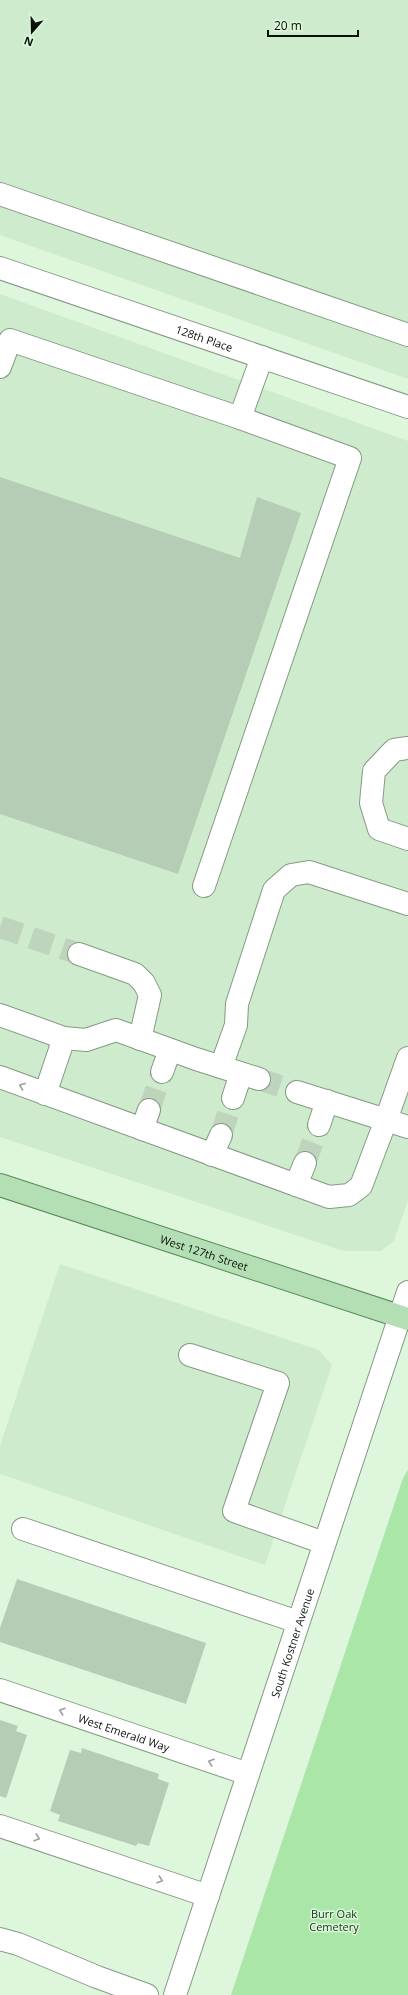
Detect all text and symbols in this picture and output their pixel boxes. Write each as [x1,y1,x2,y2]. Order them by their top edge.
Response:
north arrow [12,12,52,52]
scale bar [268,12,358,38]
text: 20 m [274,17,302,34]
text: N [22,33,35,50]
street label: 128th Place [174,321,235,354]
one-way arrow [19,1082,26,1090]
street label: West 127th Street [158,1231,250,1274]
street label: South Kostner Avenue [267,1586,317,1699]
one-way arrow [58,1707,65,1716]
street label: West Emerald Way [76,1710,172,1755]
one-way arrow [208,1758,215,1767]
one-way arrow [33,1834,40,1842]
one-way arrow [157,1875,164,1884]
park label: Burr Oak Cemetery [309,1906,359,1934]

